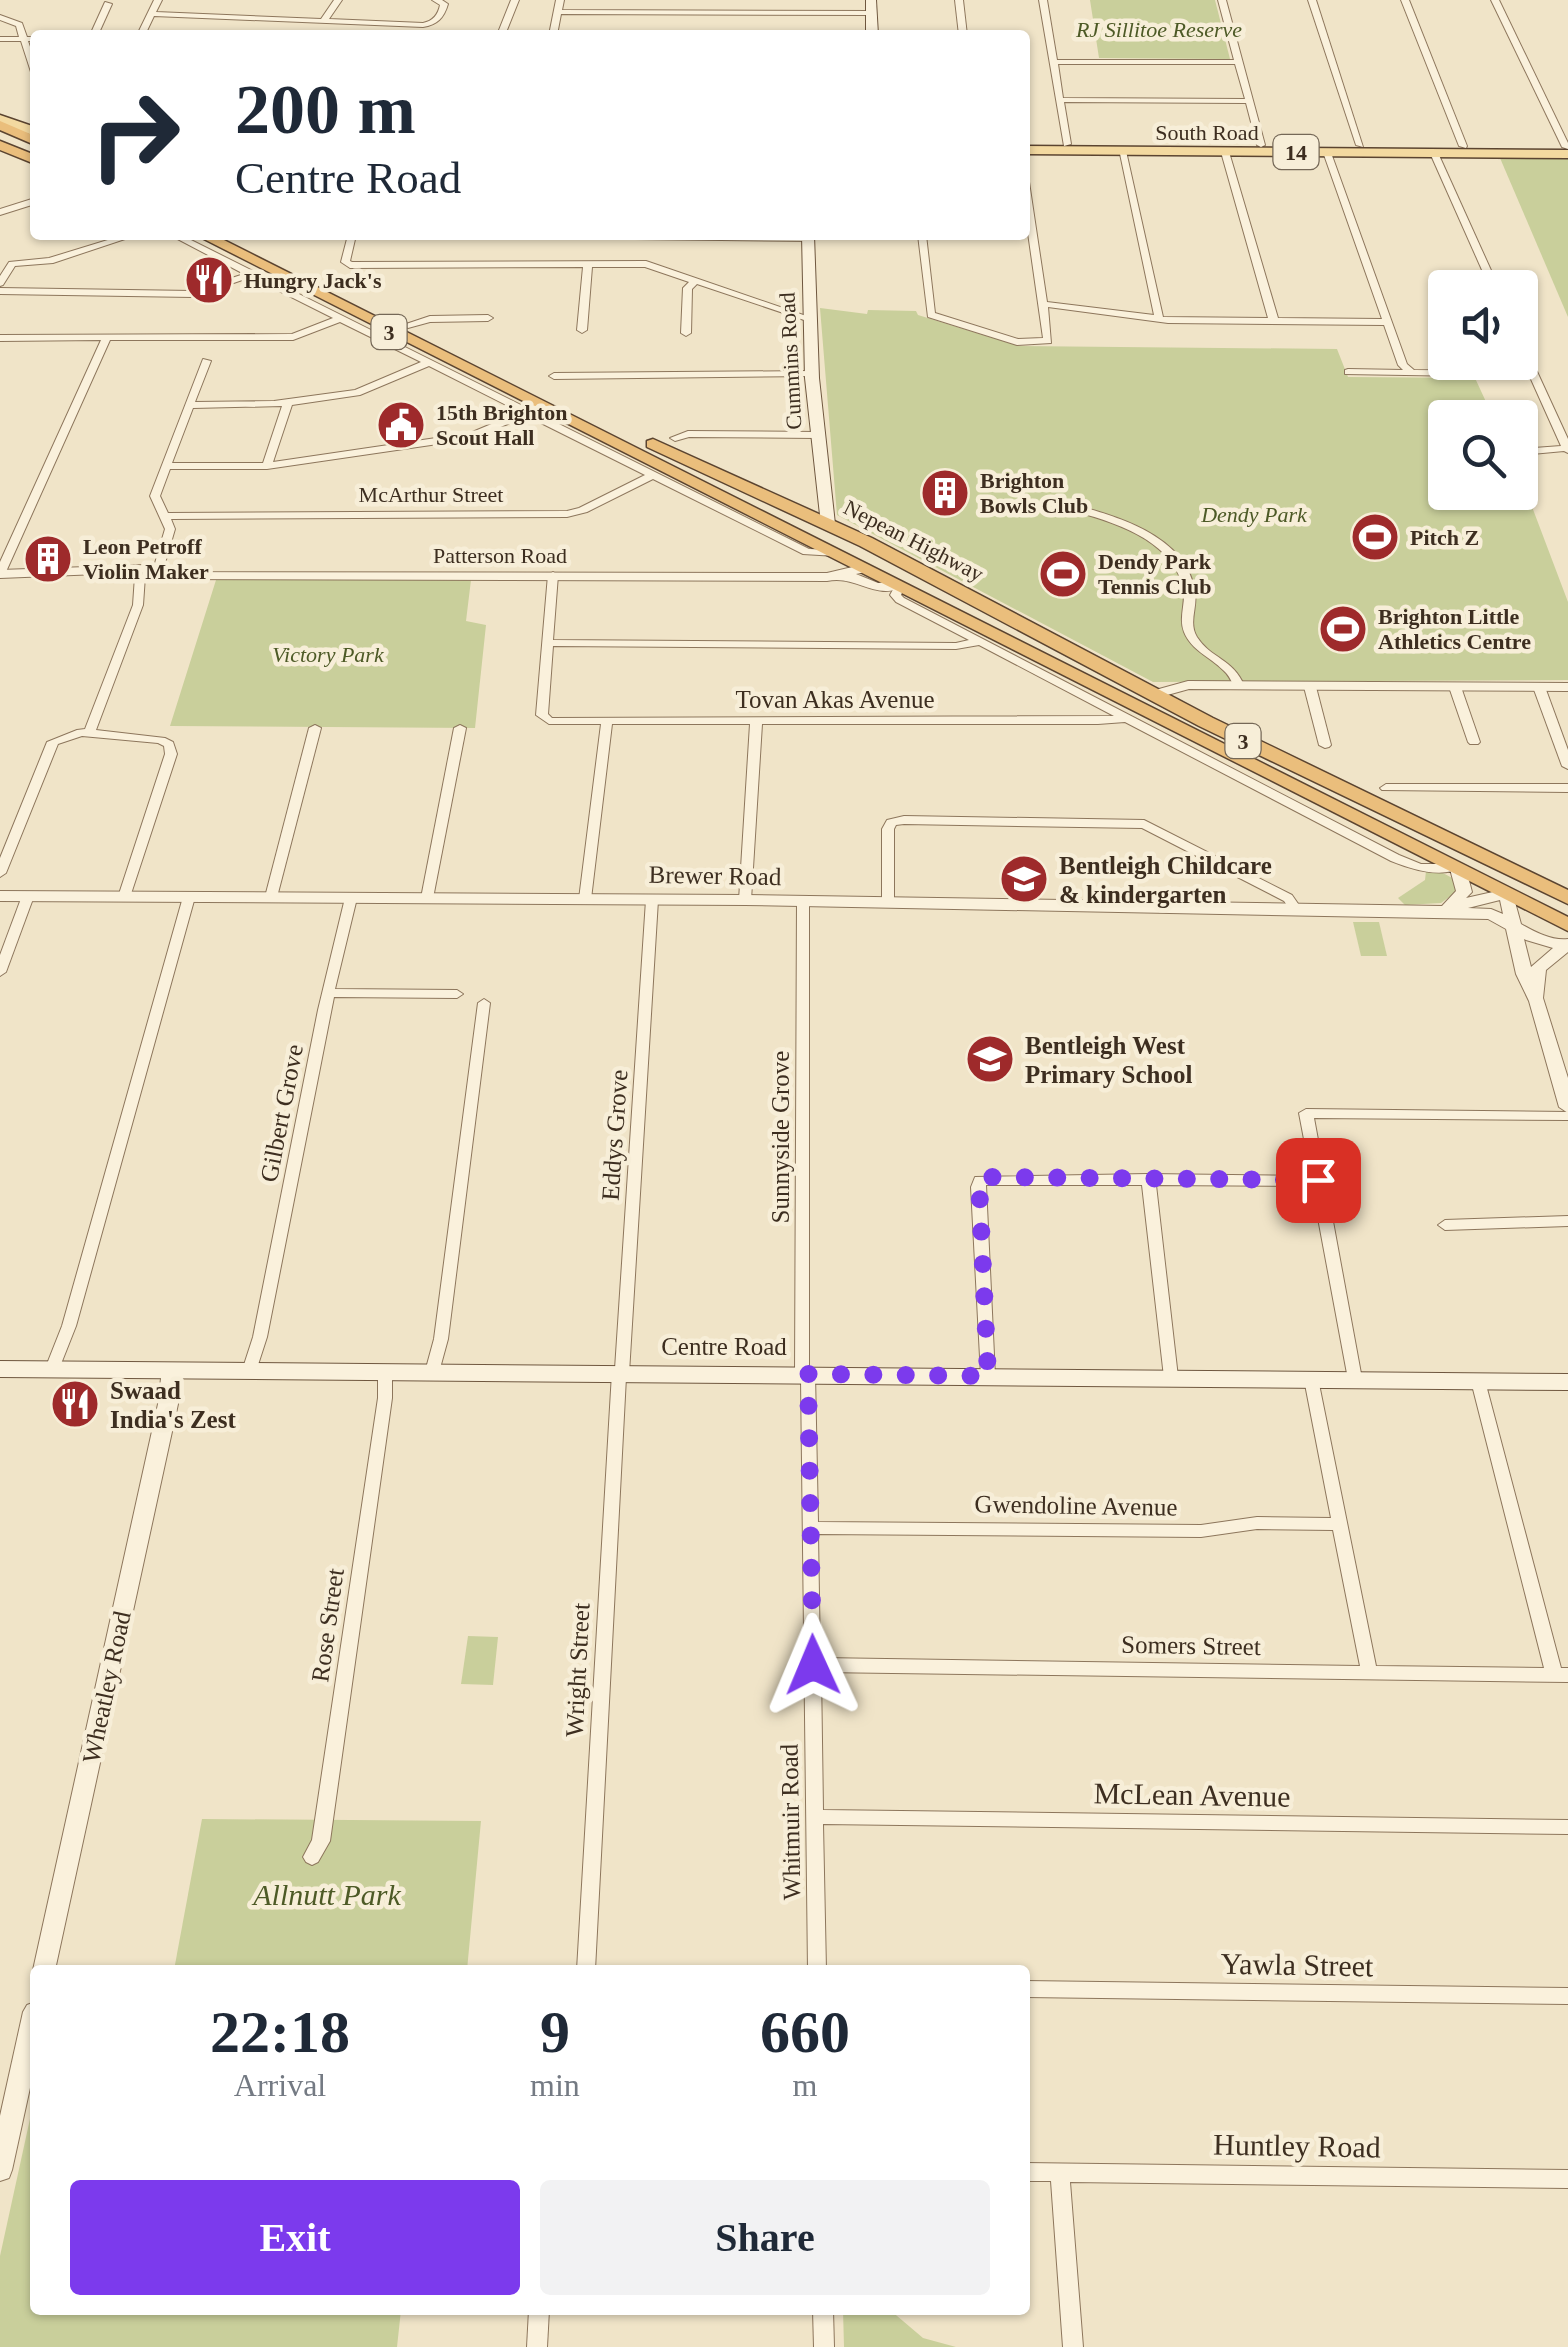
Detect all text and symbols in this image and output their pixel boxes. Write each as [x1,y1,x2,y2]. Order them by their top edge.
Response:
park label: RJ Sillitoe Reserve [1075,17,1242,42]
icon: right [70,70,200,200]
text: 200 m [235,71,416,148]
street label: South Road [1155,120,1259,145]
road number: 14 [1274,135,1318,169]
text: Centre Road [235,153,461,203]
restaurant icon: Hungry Jack's [183,254,235,306]
place label: Hungry Jack's [244,268,382,293]
map controls [1428,270,1538,510]
button: sound [1428,270,1538,380]
street label: Cummins Road [774,292,807,430]
road number: 3 [372,315,406,349]
public building icon: 15th Brighton Scout Hall [375,399,427,451]
place label: 15th Brighton Scout Hall [436,400,567,450]
button: search [1428,400,1538,510]
building icon: Brighton Bowls Club [919,467,971,519]
place label: Brighton Bowls Club [980,468,1088,518]
street label: McArthur Street [359,482,503,507]
street label: Nepean Highway [840,494,988,586]
park label: Dendy Park [1200,502,1308,527]
sports icon: Pitch Z [1349,511,1401,563]
place label: Pitch Z [1410,525,1479,550]
building icon: Leon Petroff Violin Maker [22,533,74,585]
place label: Leon Petroff Violin Maker [83,534,209,584]
street label: Patterson Road [433,543,567,568]
sports icon: Dendy Park Tennis Club [1037,548,1089,600]
place label: Dendy Park Tennis Club [1098,549,1212,599]
sports icon: Brighton Little Athletics Centre [1317,603,1369,655]
place label: Brighton Little Athletics Centre [1378,604,1531,654]
park label: Victory Park [272,642,385,667]
street label: Tovan Akas Avenue [735,686,935,713]
road number: 3 [1226,724,1260,758]
place label: Bentleigh Childcare & kindergarten [1059,852,1272,908]
school or university icon: Bentleigh Childcare & kindergarten [998,853,1050,905]
street label: Brewer Road [648,861,782,890]
place label: Bentleigh West Primary School [1025,1032,1192,1088]
school or university icon: Bentleigh West Primary School [964,1033,1016,1085]
street label: Gilbert Grove [255,1042,308,1184]
street label: Sunnyside Grove [767,1051,794,1223]
street label: Eddys Grove [596,1069,633,1201]
pin [1276,1138,1361,1223]
icon: arrive [1291,1153,1346,1208]
street label: Centre Road [661,1333,787,1360]
place label: Swaad India's Zest [110,1377,236,1433]
restaurant icon: Swaad India's Zest [49,1378,101,1430]
street label: Gwendoline Avenue [974,1490,1178,1521]
street label: Rose Street [306,1566,349,1684]
street label: Wright Street [561,1602,594,1738]
street label: Wheatley Road [77,1608,136,1766]
position arrow [761,1613,865,1717]
street label: Somers Street [1121,1631,1261,1660]
street label: Whitmuir Road [776,1743,805,1900]
street label: McLean Avenue [1093,1776,1291,1813]
park label: Allnutt Park [251,1878,401,1911]
street label: Yawla Street [1220,1947,1374,1982]
text: 22:18 [210,1999,350,2065]
text: 9 [540,1999,570,2065]
text: 660 [760,1999,850,2065]
text: Arrival [234,2067,326,2103]
text: min [530,2067,580,2103]
text: m [792,2067,817,2103]
street label: Huntley Road [1213,2128,1381,2163]
button: Exit [70,2180,520,2295]
button: Share [540,2180,990,2295]

